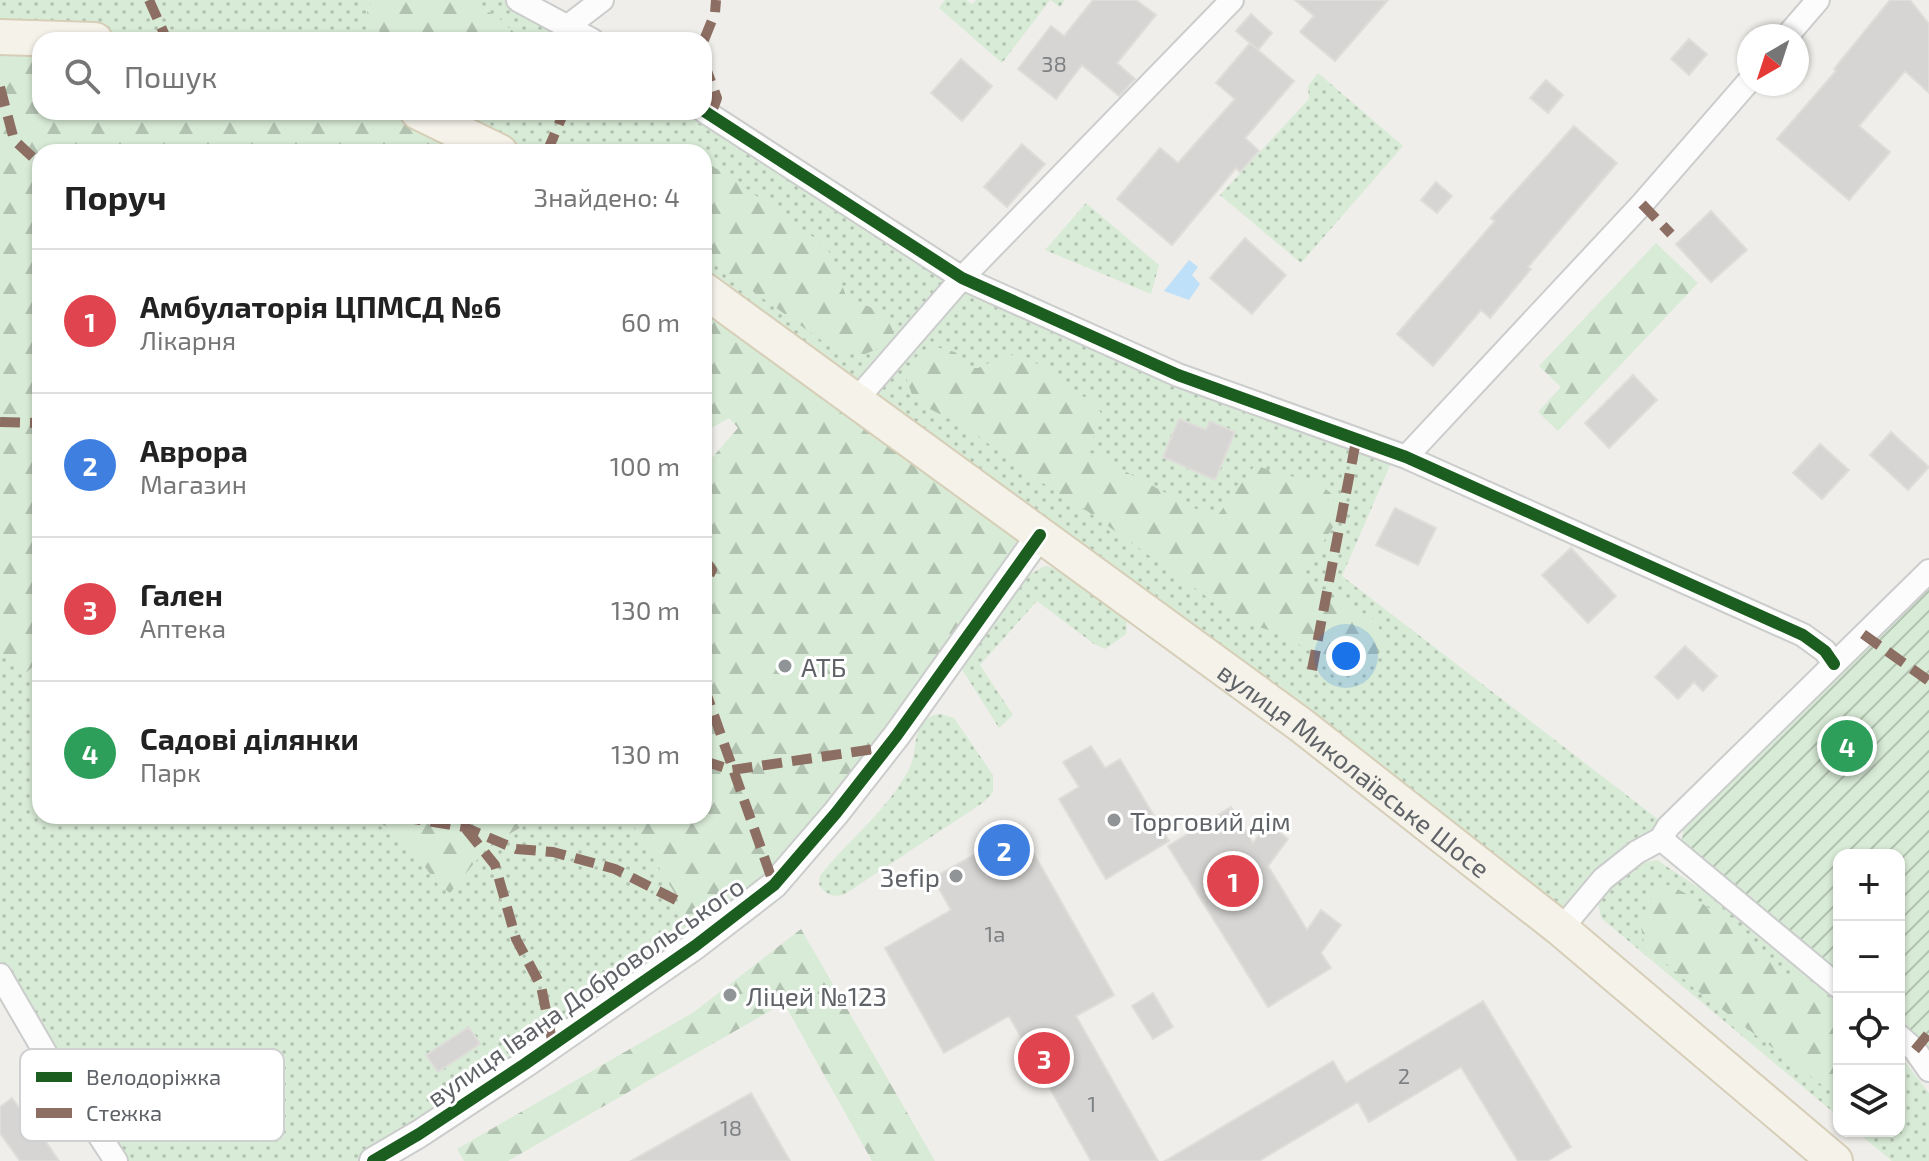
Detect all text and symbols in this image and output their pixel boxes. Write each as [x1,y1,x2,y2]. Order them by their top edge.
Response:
north arrow [1737,24,1809,96]
search box [32,32,712,120]
house number: 38 [1041,50,1067,76]
icon: search [60,54,104,98]
text: Пошук [124,58,217,94]
text: Поруч [64,176,167,217]
text: Знайдено: 4 [534,181,680,212]
text: Амбулаторія ЦПМСД №6 [140,288,502,324]
text: 1 [84,306,96,337]
text: 60 m [621,306,680,337]
text: Лікарня [140,324,236,355]
text: Аврора [140,432,248,468]
text: 2 [82,450,98,481]
text: 100 m [610,450,680,481]
text: Магазин [140,468,247,499]
text: Гален [140,576,223,612]
text: 3 [83,594,97,625]
text: 130 m [611,594,680,625]
text: Аптека [140,612,226,643]
your location [1326,636,1366,676]
place label: АТБ [801,651,846,682]
street label: вулиця Миколаївське Шосе [1213,655,1497,883]
marker: АТБ [776,657,794,675]
pin: 4 [1821,716,1873,776]
text: Садові ділянки [140,720,359,756]
text: 4 [82,738,98,769]
text: 130 m [611,738,680,769]
text: Парк [140,756,201,787]
place label: Торговий дім [1130,805,1291,836]
marker: Торговий дім [1105,811,1123,829]
pin: 2 [978,820,1030,880]
map controls [1833,849,1905,1137]
button: + [1833,849,1905,921]
pin: 1 [1207,851,1259,911]
place label: Зеfір [880,861,940,892]
marker: Зеfір [947,867,965,885]
street label: вулиця Івана Добровольського [421,869,750,1113]
house number: 1а [985,920,1005,946]
button: − [1833,921,1905,993]
place label: Ліцей №123 [746,980,887,1011]
marker: Ліцей №123 [721,986,739,1004]
button: locate [1833,993,1905,1065]
pin: 3 [1018,1028,1070,1088]
legend [20,1049,284,1141]
house number: 2 [1398,1062,1410,1088]
text: Велодоріжка [86,1063,221,1089]
button: layers [1833,1065,1905,1137]
house number: 1 [1088,1090,1096,1116]
text: Стежка [86,1099,162,1125]
house number: 18 [720,1114,742,1140]

